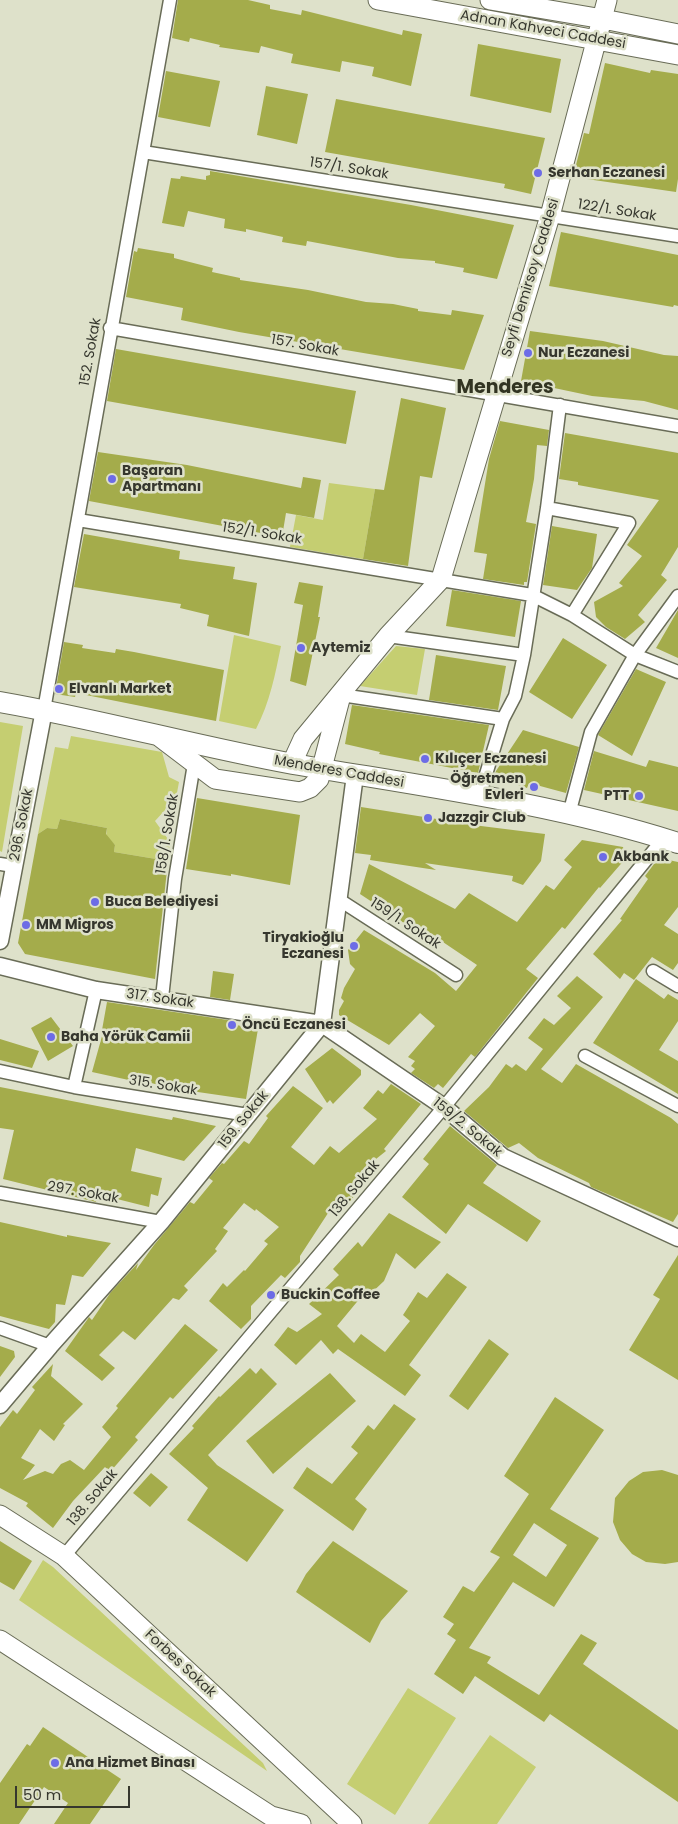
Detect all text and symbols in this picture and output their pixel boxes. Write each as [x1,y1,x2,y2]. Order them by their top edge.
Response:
street label: Adnan Kahveci Caddesi [459,7,627,53]
street label: 157/1. Sokak [308,154,390,184]
place label: Serhan Eczanesi [548,165,665,181]
marker: Serhan Eczanesi [532,167,544,179]
street label: 122/1. Sokak [576,196,658,226]
street label: Seyfi Demirsoy Caddesi [499,197,563,359]
street label: 152. Sokak [77,317,105,387]
street label: 157. Sokak [270,332,340,360]
place label: Nur Eczanesi [538,345,629,361]
marker: Nur Eczanesi [522,347,534,359]
district label: Menderes [457,377,553,399]
place label: Başaran Apartmanı [122,463,201,496]
marker: Başaran Apartmanı [106,473,118,485]
street label: 152/1. Sokak [221,519,303,549]
place label: Aytemiz [311,640,370,656]
marker: Aytemiz [295,642,307,654]
place label: Elvanlı Market [69,681,171,697]
marker: Elvanlı Market [53,683,65,695]
place label: Kılıçer Eczanesi [435,751,546,767]
street label: Menderes Caddesi [273,752,405,792]
marker: Kılıçer Eczanesi [419,753,431,765]
place label: Öğretmen Evleri [450,771,524,804]
marker: Öğretmen Evleri [528,781,540,793]
street label: 296. Sokak [7,787,37,863]
place label: PTT [604,788,629,804]
marker: PTT [633,790,645,802]
street label: 158/1. Sokak [153,793,183,875]
place label: Jazzgir Club [438,810,526,826]
marker: Jazzgir Club [422,812,434,824]
place label: Akbank [613,849,669,865]
marker: Akbank [597,851,609,863]
place label: Buca Belediyesi [105,894,218,910]
street label: 159/1. Sokak [366,895,444,953]
marker: Buca Belediyesi [89,896,101,908]
place label: MM Migros [36,917,114,933]
marker: MM Migros [20,919,32,931]
place label: Tiryakioğlu Eczanesi [262,930,344,962]
marker: Tiryakioğlu Eczanesi [348,940,360,952]
street label: 317. Sokak [125,986,195,1012]
place label: Öncü Eczanesi [242,1017,346,1033]
marker: Öncü Eczanesi [226,1019,238,1031]
place label: Baha Yörük Camii [61,1029,190,1045]
marker: Baha Yörük Camii [45,1031,57,1043]
street label: 315. Sokak [127,1072,199,1100]
street label: 159. Sokak [215,1088,273,1152]
street label: 159/2. Sokak [429,1095,505,1161]
street label: 138. Sokak [326,1157,384,1221]
street label: 297. Sokak [46,1178,120,1208]
place label: Buckin Coffee [281,1287,380,1303]
marker: Buckin Coffee [265,1289,277,1301]
street label: 138. Sokak [64,1466,122,1530]
street label: Forbes Sokak [141,1627,219,1701]
place label: Ana Hizmet Binası [65,1755,195,1771]
marker: Ana Hizmet Binası [49,1757,61,1769]
scale bar [18,1776,132,1808]
text: 50 m [23,1784,61,1805]

